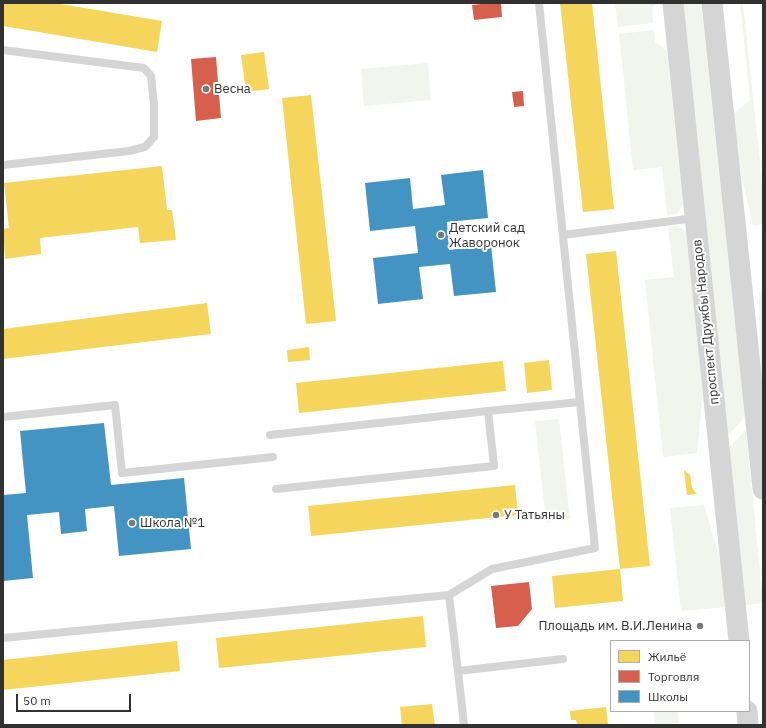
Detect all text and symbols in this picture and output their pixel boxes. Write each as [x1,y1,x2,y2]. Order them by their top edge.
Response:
place label: Весна [214,81,251,97]
marker: Весна [201,84,211,94]
place label: Детский сад Жаворонок [449,220,525,251]
marker: Детский сад Жаворонок [436,230,446,240]
street label: проспект Дружбы Народов [690,239,722,405]
place label: У Татьяны [504,507,565,523]
marker: У Татьяны [491,510,501,520]
place label: Школа №1 [140,515,205,531]
marker: Школа №1 [127,518,137,528]
place label: Площадь им. В.И.Ленина [539,618,692,634]
marker: Площадь им. В.И.Ленина [695,621,705,631]
legend [610,640,750,712]
text: Жильё [648,649,686,664]
text: Торговля [648,669,699,684]
scale bar [18,686,133,712]
text: Школы [648,689,688,704]
text: 50 m [23,693,51,708]

